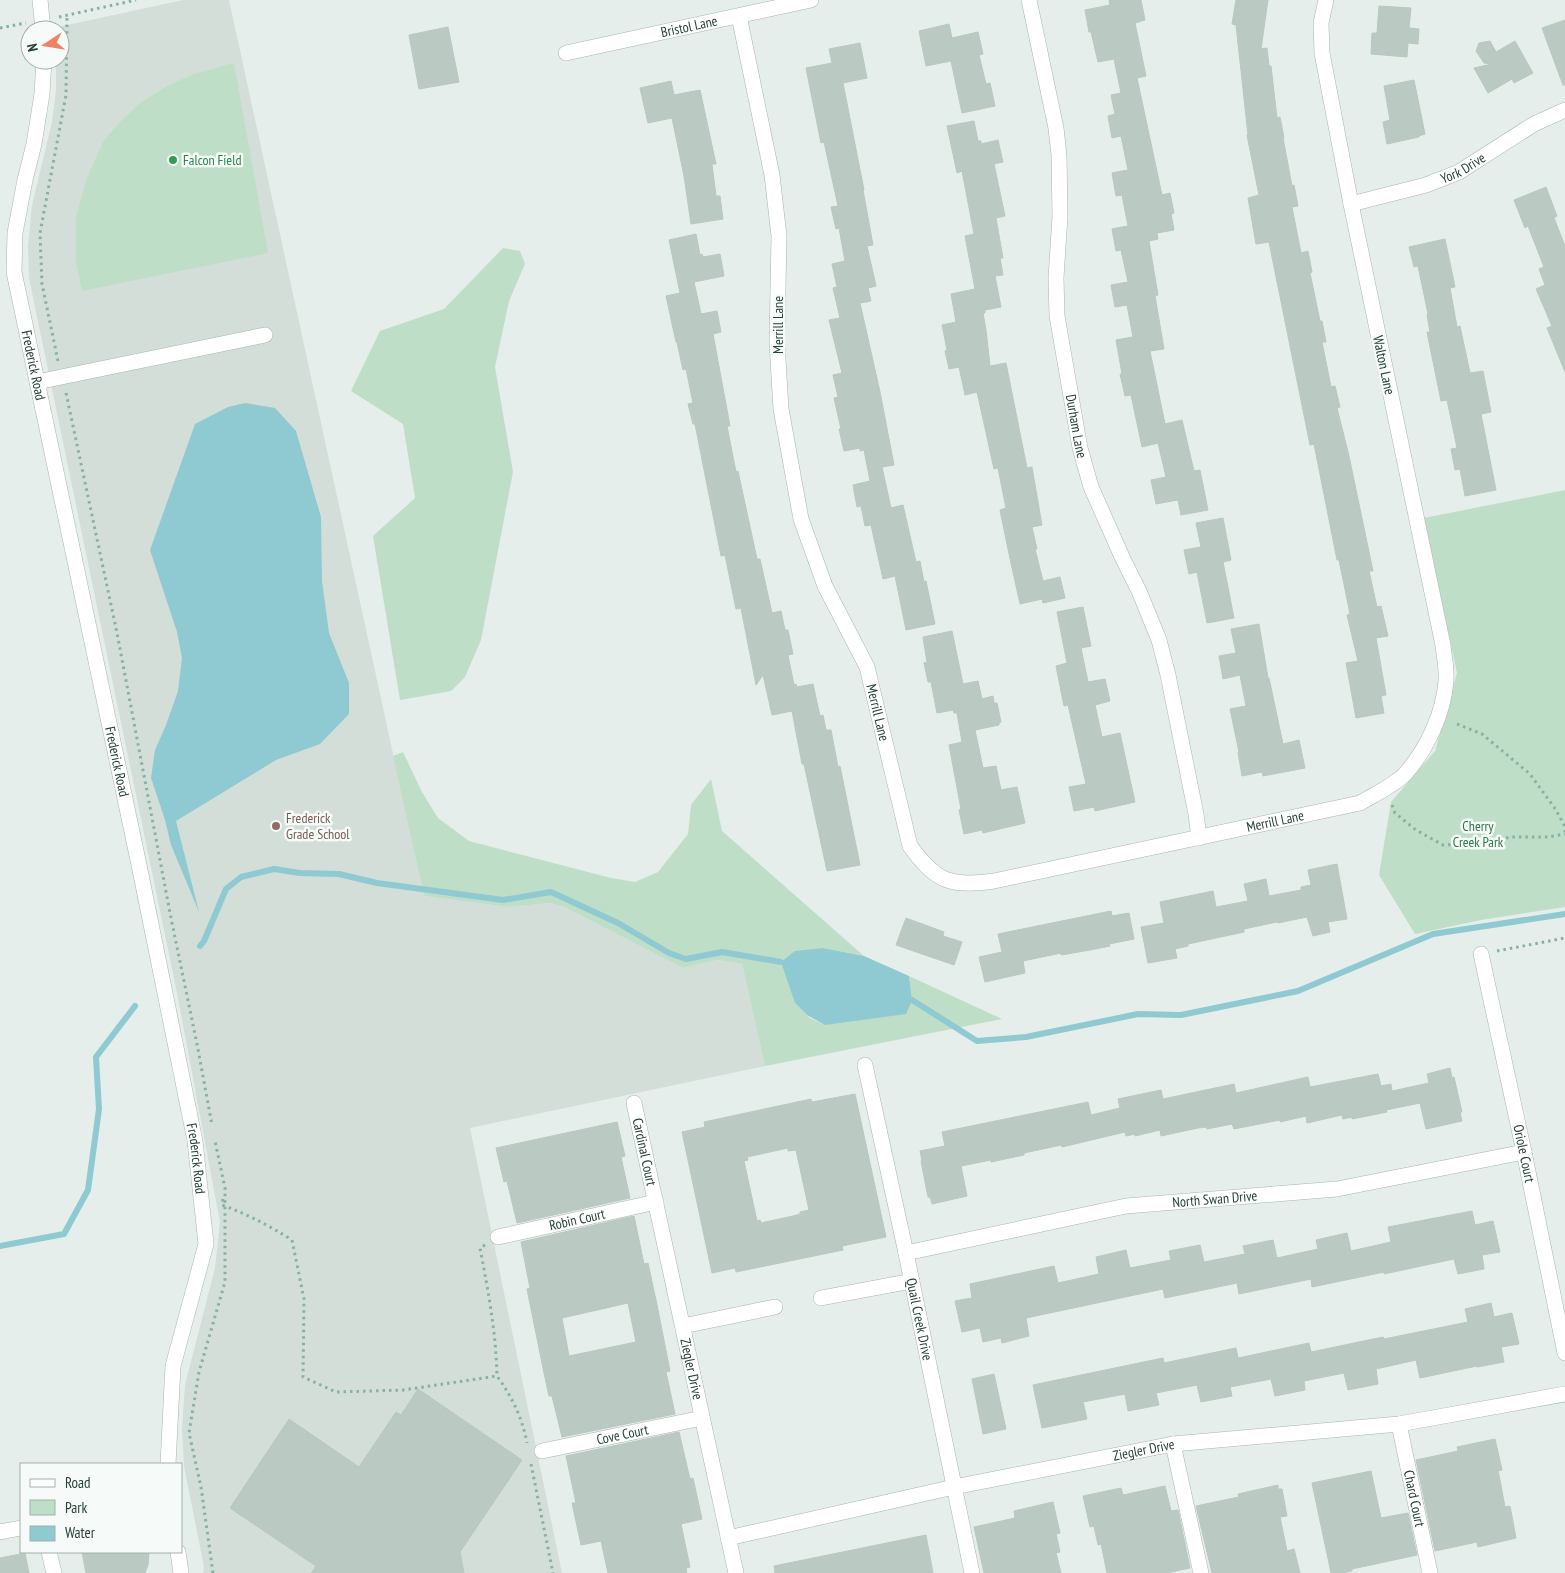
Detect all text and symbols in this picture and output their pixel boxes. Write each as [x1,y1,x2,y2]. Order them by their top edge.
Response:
street label: Bristol Lane [659,11,719,41]
north arrow [20,20,70,70]
text: N [23,42,42,53]
street label: York Drive [1438,148,1489,187]
place label: Falcon Field [183,151,241,169]
marker: Falcon Field [167,154,179,166]
street label: Merrill Lane [769,296,787,354]
street label: Frederick Road [17,329,50,402]
street label: Walton Lane [1369,334,1399,396]
street label: Durham Lane [1062,393,1091,460]
street label: Merrill Lane [862,682,894,743]
street label: Frederick Road [101,725,133,798]
street label: Merrill Lane [1245,806,1306,836]
place label: Frederick Grade School [286,809,350,843]
park label: Cherry Creek Park [1453,817,1504,851]
marker: Frederick Grade School [270,820,282,832]
street label: Cardinal Court [628,1116,661,1188]
street label: Frederick Road [183,1122,210,1195]
street label: Oriole Court [1509,1123,1539,1184]
street label: North Swan Drive [1172,1186,1258,1211]
street label: Robin Court [547,1205,607,1234]
street label: Quail Creek Drive [902,1276,937,1362]
street label: Ziegler Drive [676,1336,707,1401]
street label: Cove Court [595,1420,650,1449]
street label: Ziegler Drive [1111,1435,1176,1465]
legend [20,1463,182,1553]
street label: Chard Court [1400,1469,1429,1528]
text: Road [65,1473,91,1492]
text: Park [65,1498,87,1517]
text: Water [65,1523,96,1542]

